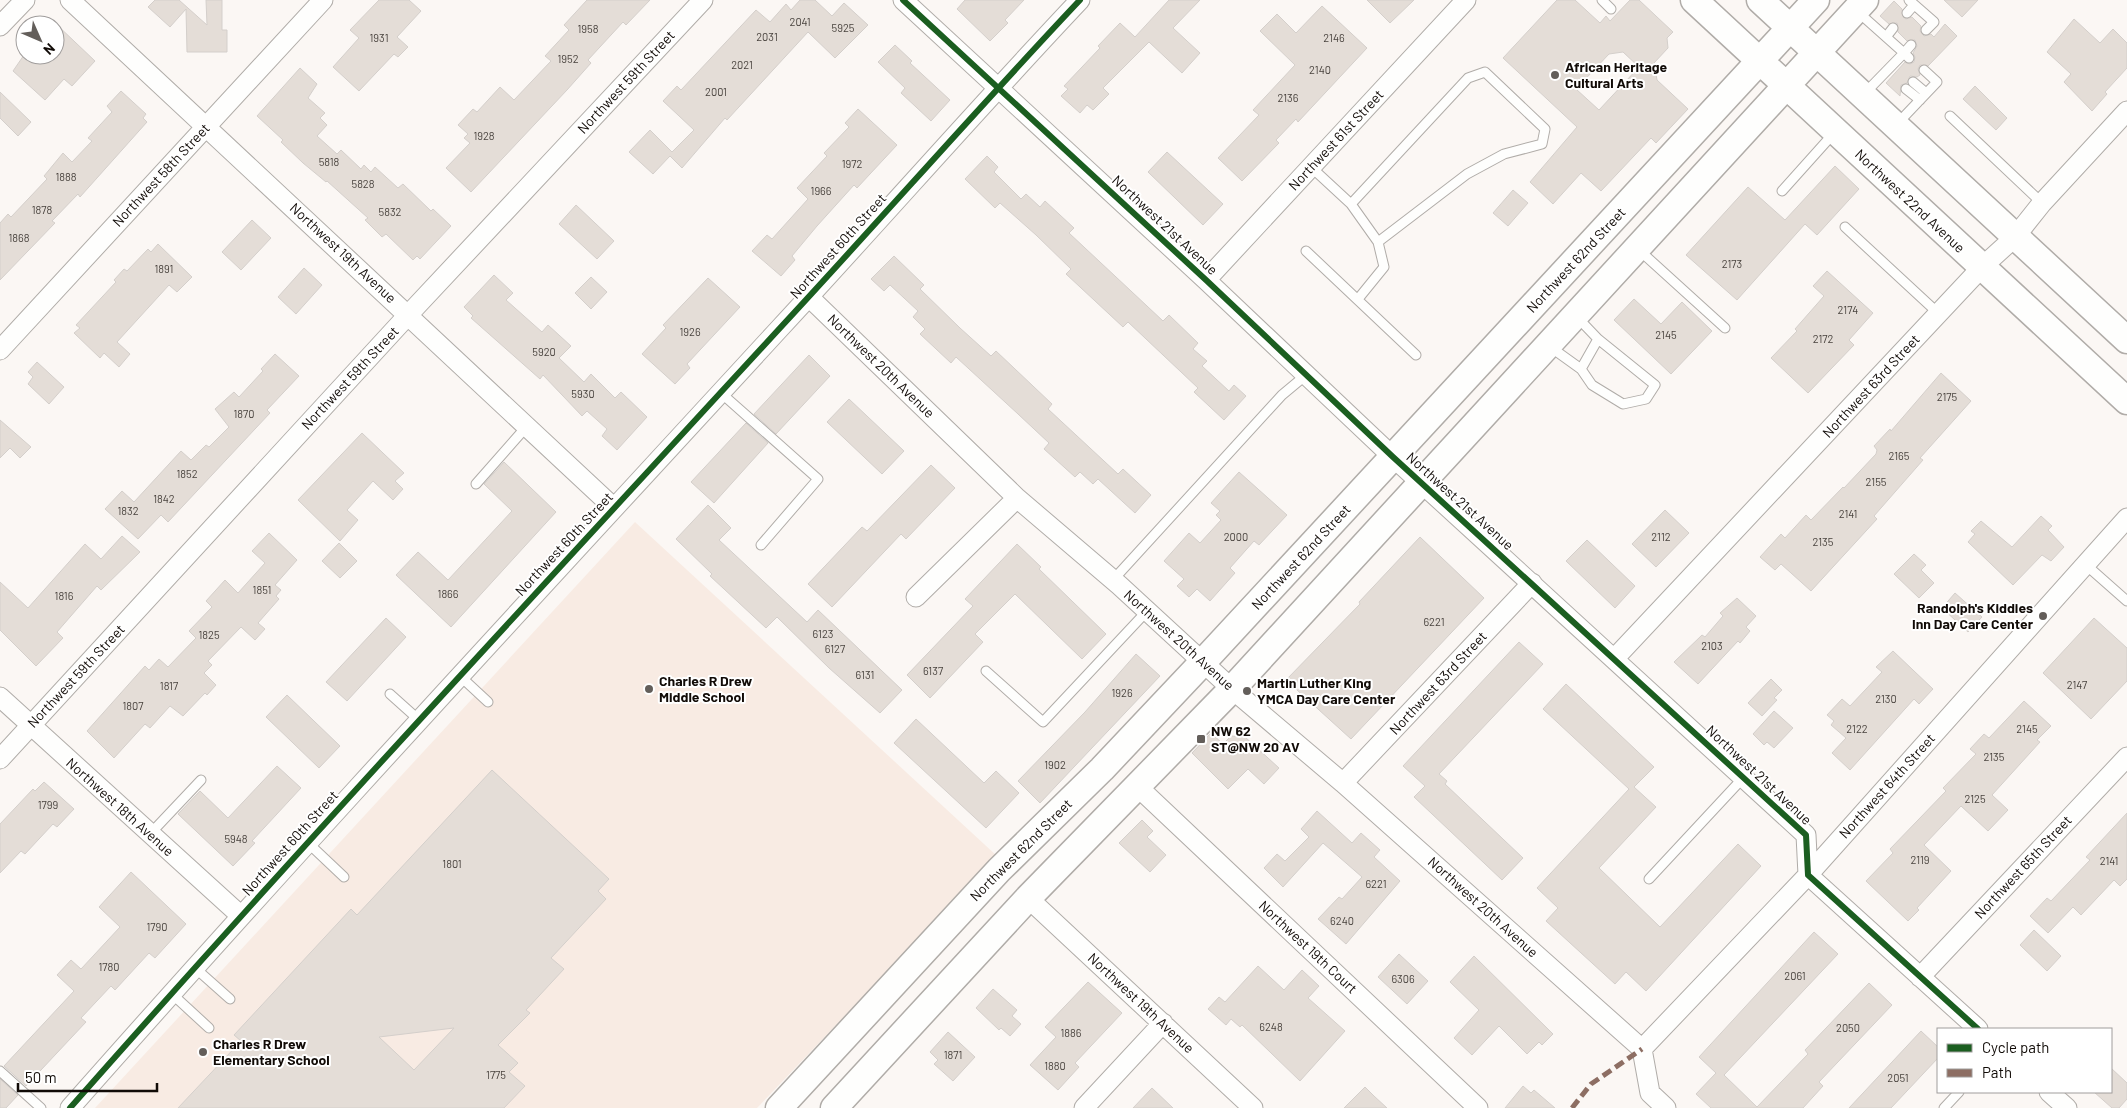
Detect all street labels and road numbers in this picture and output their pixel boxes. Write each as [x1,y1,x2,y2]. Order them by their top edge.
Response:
street label: Northwest 59th Street [573,27,678,137]
street label: Northwest 61st Street [1285,86,1387,194]
street label: Northwest 58th Street [108,120,213,230]
street label: Northwest 22nd Avenue [1852,145,1969,256]
street label: Northwest 21st Avenue [1109,171,1222,278]
street label: Northwest 60th Street [786,190,889,302]
street label: Northwest 19th Avenue [287,199,400,306]
street label: Northwest 62nd Street [1523,204,1629,316]
street label: Northwest 20th Avenue [824,310,938,421]
street label: Northwest 59th Street [297,323,402,433]
street label: Northwest 63rd Street [1818,331,1923,441]
street label: Northwest 21st Avenue [1403,448,1517,553]
street label: Northwest 60th Street [511,488,616,599]
street label: Northwest 62nd Street [1248,501,1354,613]
street label: Northwest 20th Avenue [1121,586,1238,693]
street label: Northwest 59th Street [23,621,128,731]
street label: Northwest 63rd Street [1385,628,1490,738]
street label: Northwest 21st Avenue [1703,721,1816,828]
street label: Northwest 64th Street [1835,730,1938,842]
street label: Northwest 18th Avenue [63,754,178,859]
street label: Northwest 60th Street [238,787,341,899]
street label: Northwest 62nd Street [966,795,1075,904]
street label: Northwest 65th Street [1970,812,2075,922]
street label: Northwest 20th Avenue [1425,853,1542,960]
street label: Northwest 19th Court [1256,897,1361,997]
street label: Northwest 19th Avenue [1085,949,1198,1056]

